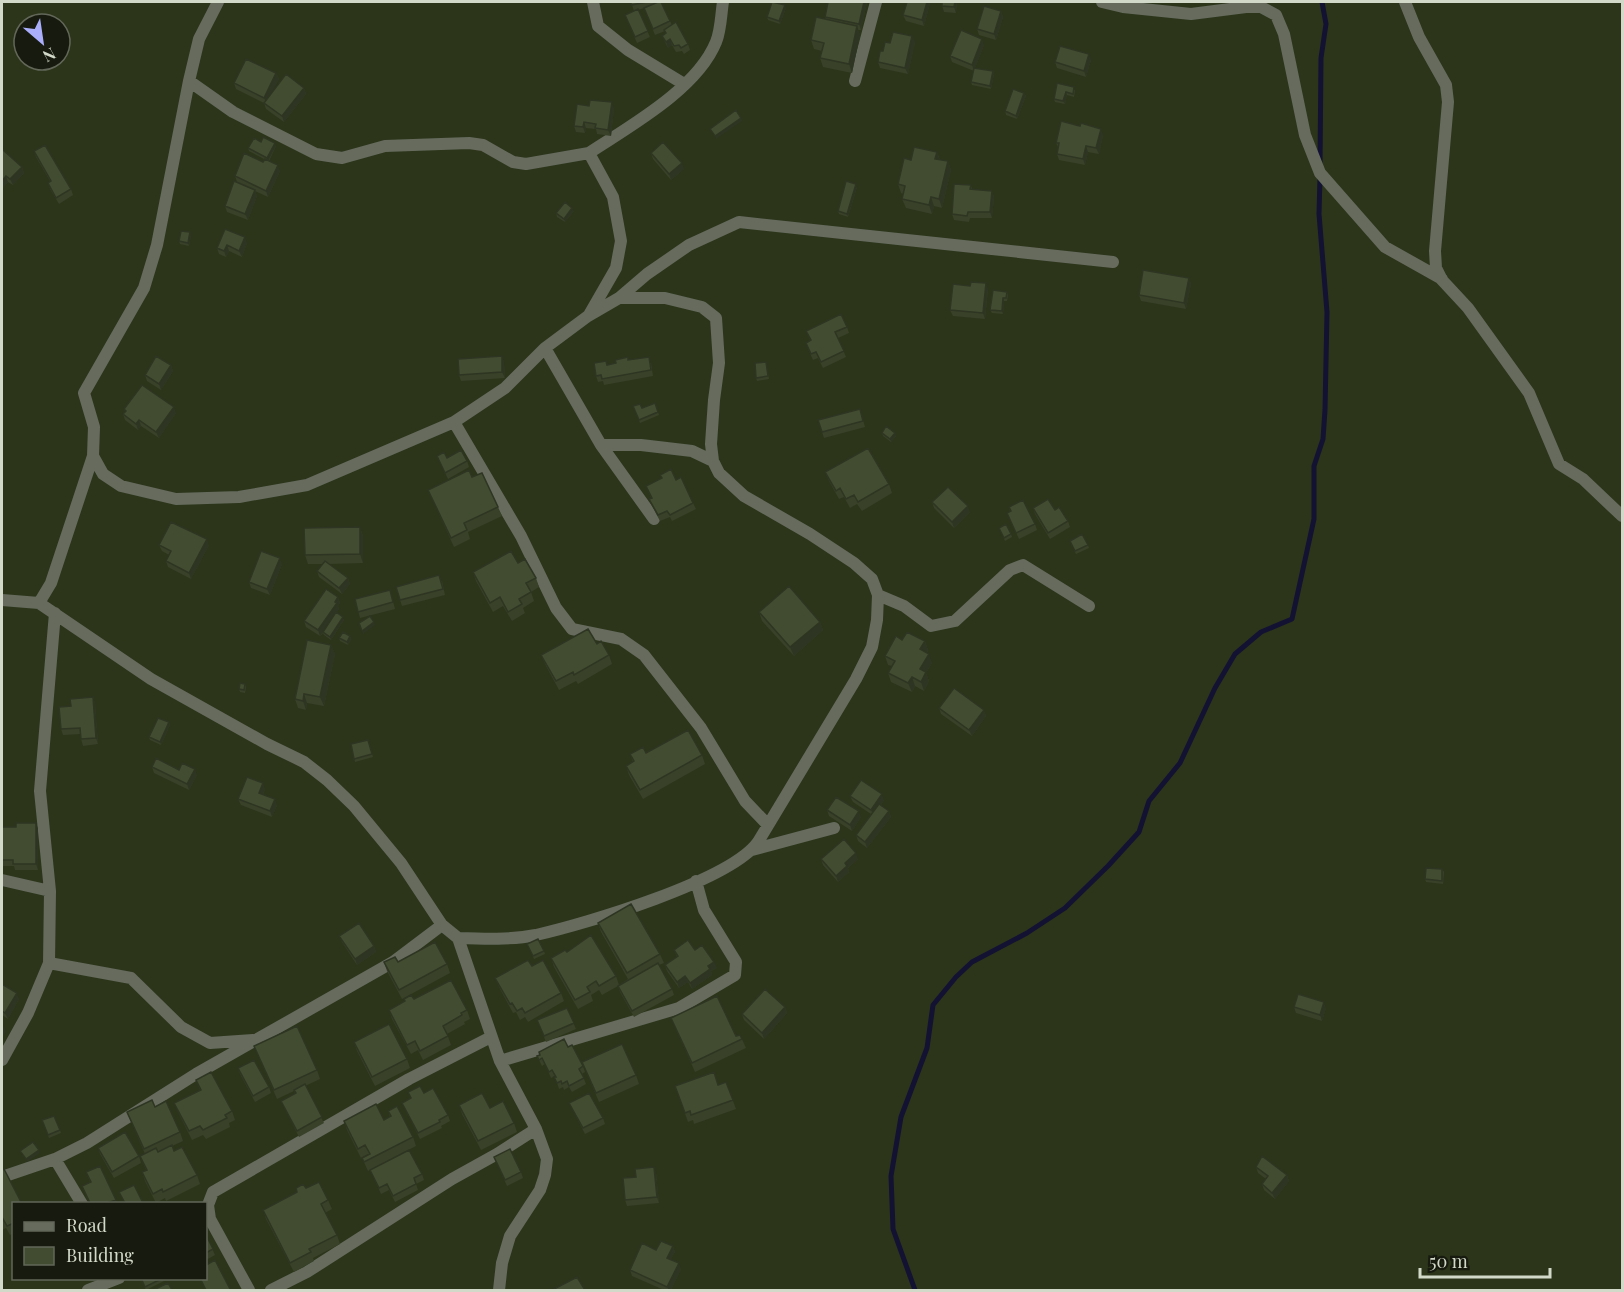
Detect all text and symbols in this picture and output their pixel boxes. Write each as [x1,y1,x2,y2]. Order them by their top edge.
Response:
north arrow [12,12,72,72]
text: N [39,44,60,68]
legend [12,1202,207,1280]
text: Road [66,1213,107,1237]
scale bar [1420,1241,1550,1279]
text: Building [66,1243,134,1267]
text: 50 m [1429,1249,1468,1273]

